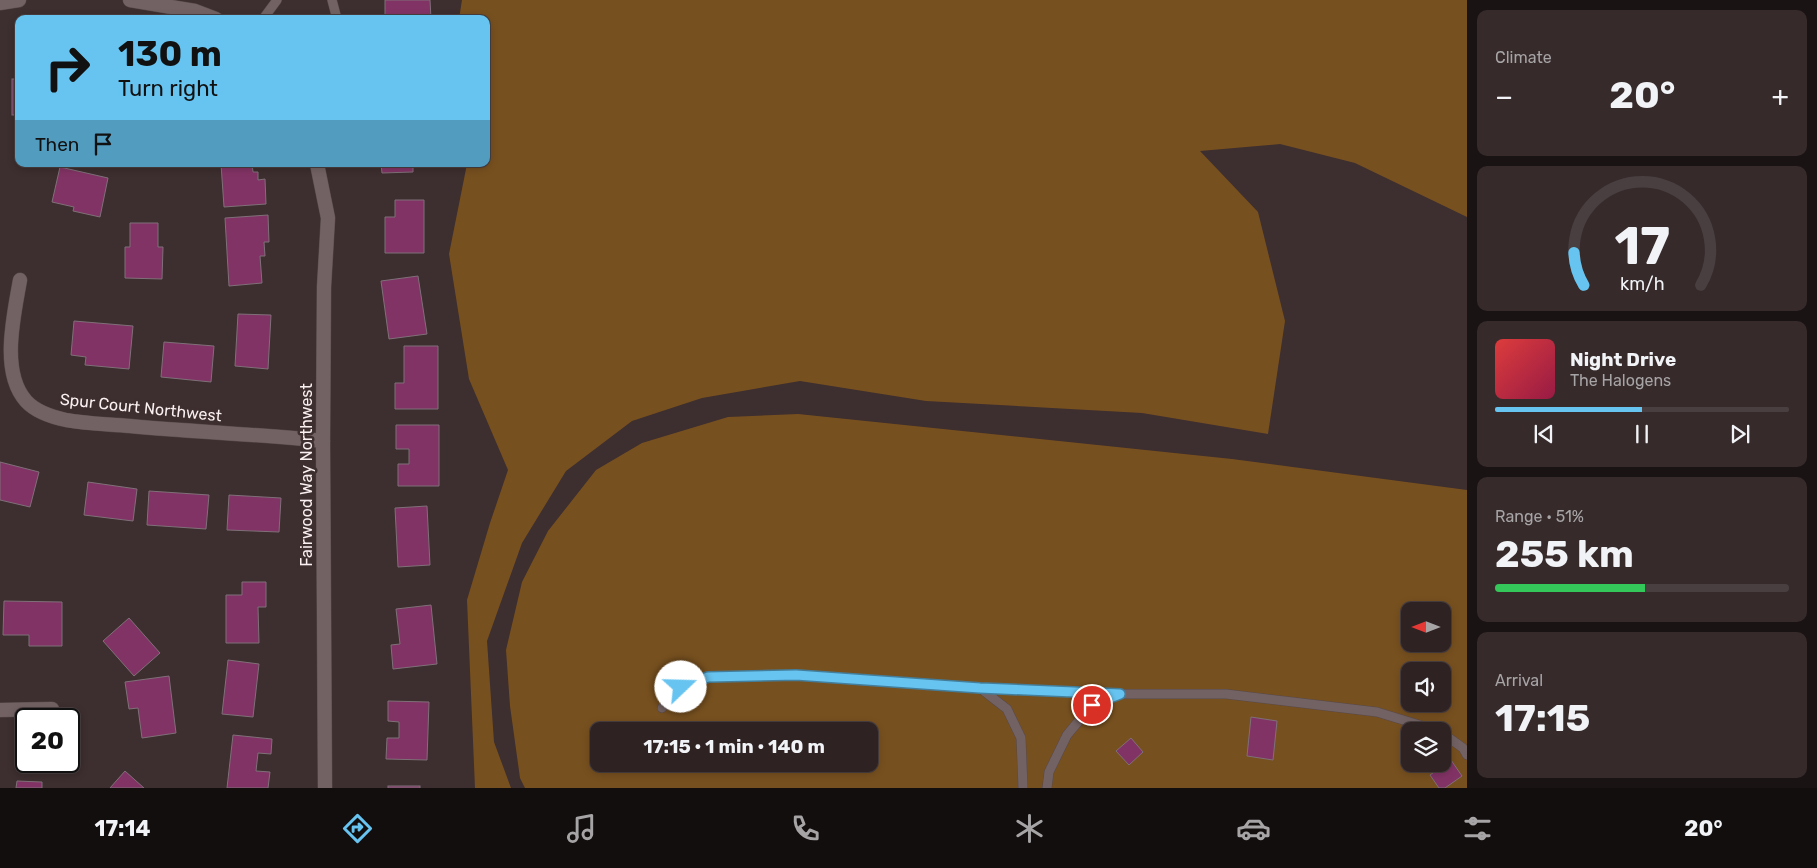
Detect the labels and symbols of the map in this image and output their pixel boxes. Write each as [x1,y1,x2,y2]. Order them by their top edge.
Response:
street label: Fairwood Way Northwest [297,383,316,567]
street label: Spur Court Northwest [59,390,223,425]
north arrow [1401,602,1451,652]
position arrow [654,660,706,712]
pin [1071,684,1113,726]
speed limit sign: 20 [15,708,80,773]

